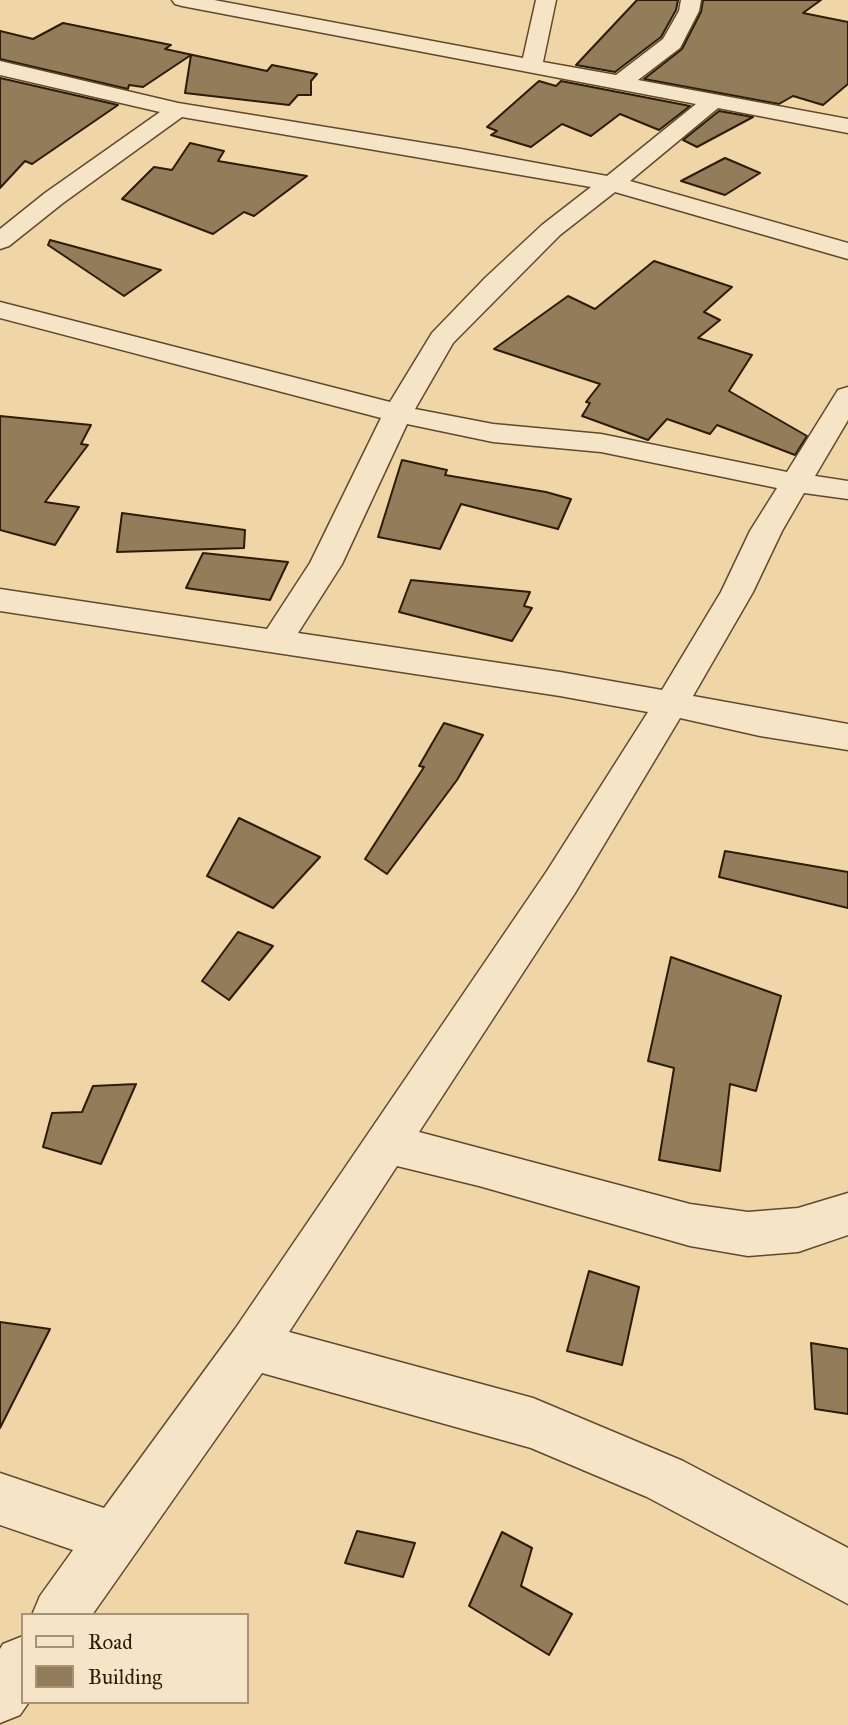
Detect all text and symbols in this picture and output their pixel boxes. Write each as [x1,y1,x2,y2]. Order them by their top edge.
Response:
legend [21,1613,248,1704]
text: Road [88,1629,133,1655]
text: Building [88,1664,162,1690]

